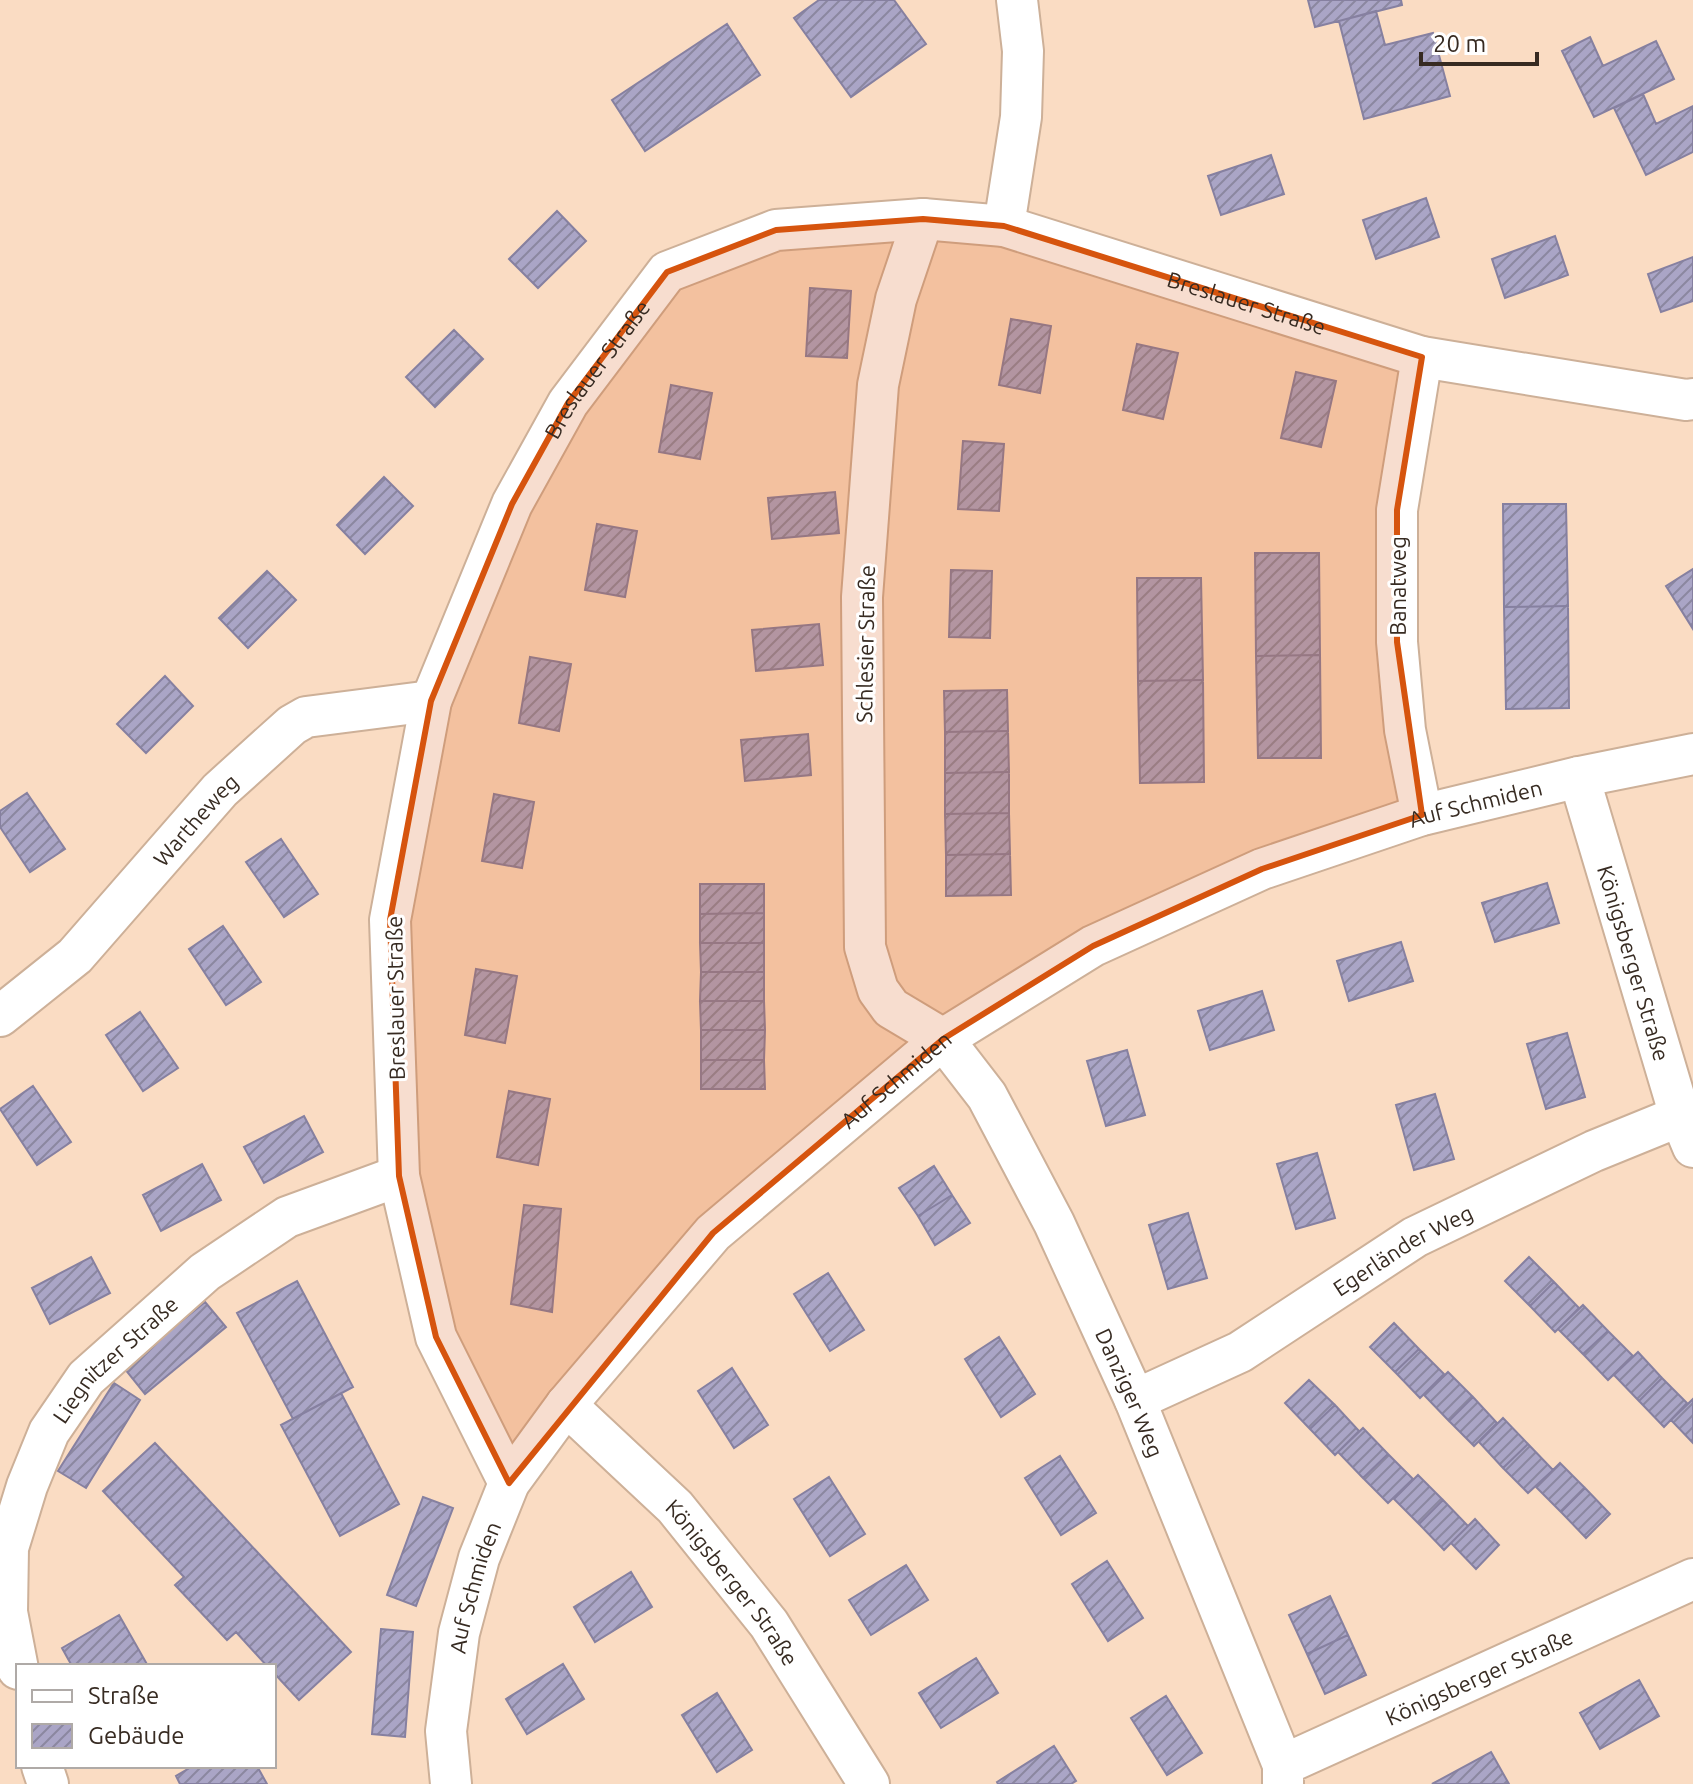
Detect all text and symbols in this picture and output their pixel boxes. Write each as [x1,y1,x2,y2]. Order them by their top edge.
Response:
scale bar [1421,16,1537,66]
text: 20 m [1433,30,1486,57]
street label: Breslauer Straße [1165,266,1329,339]
street label: Breslauer Straße [539,295,654,442]
street label: Banatweg [1385,536,1410,636]
street label: Schlesier Straße [851,565,879,723]
street label: Wartheweg [148,768,242,870]
street label: Auf Schmiden [1405,774,1544,831]
street label: Königsberger Straße [1593,862,1675,1064]
street label: Breslauer Straße [381,916,409,1080]
street label: Auf Schmiden [835,1026,956,1133]
street label: Egerländer Weg [1328,1199,1477,1300]
street label: Liegnitzer Straße [47,1290,182,1427]
street label: Danziger Weg [1091,1324,1169,1460]
street label: Königsberger Straße [662,1493,804,1670]
street label: Auf Schmiden [444,1518,505,1655]
street label: Königsberger Straße [1381,1623,1576,1729]
legend [16,1664,276,1768]
text: Straße [88,1682,159,1709]
text: Gebäude [88,1722,185,1749]

